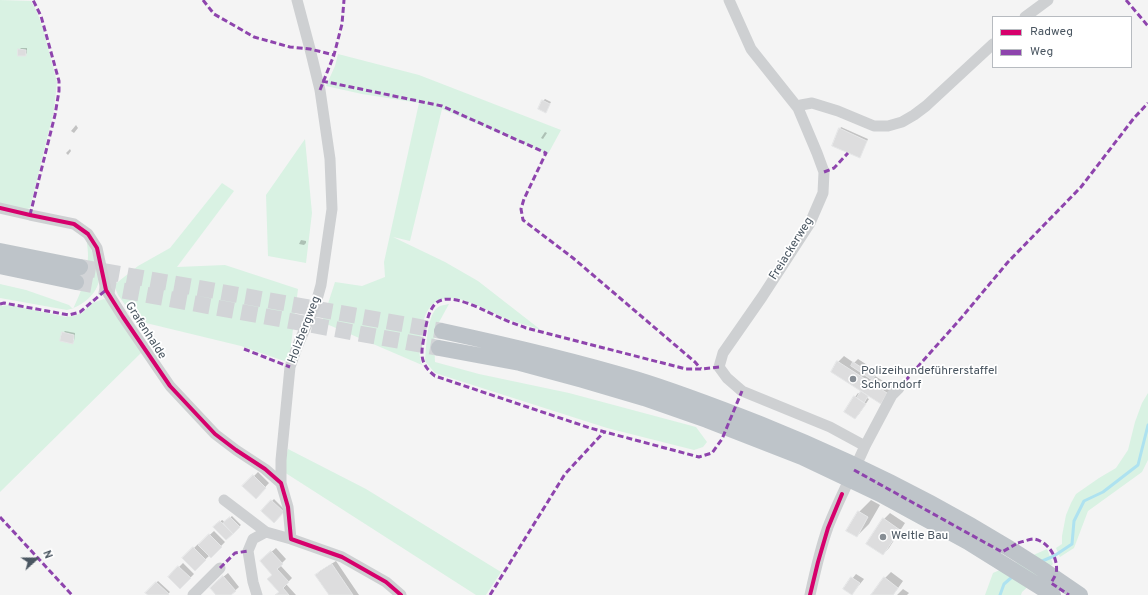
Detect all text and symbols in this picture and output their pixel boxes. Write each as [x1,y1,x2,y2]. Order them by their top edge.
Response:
legend [992,16,1132,68]
text: Radweg [1030,24,1073,40]
text: Weg [1030,44,1053,60]
street label: Freiackerweg [767,215,817,283]
street label: Holzbergweg [286,294,324,366]
street label: Grafenhalde [121,300,169,362]
place label: Polizeihundeführerstaffel Schorndorf [861,365,997,393]
marker: Polizeihundeführerstaffel Schorndorf [848,374,858,384]
place label: Weltle Bau [891,530,948,544]
marker: Weltle Bau [878,532,888,542]
north arrow [16,539,56,579]
text: N [39,549,55,561]

